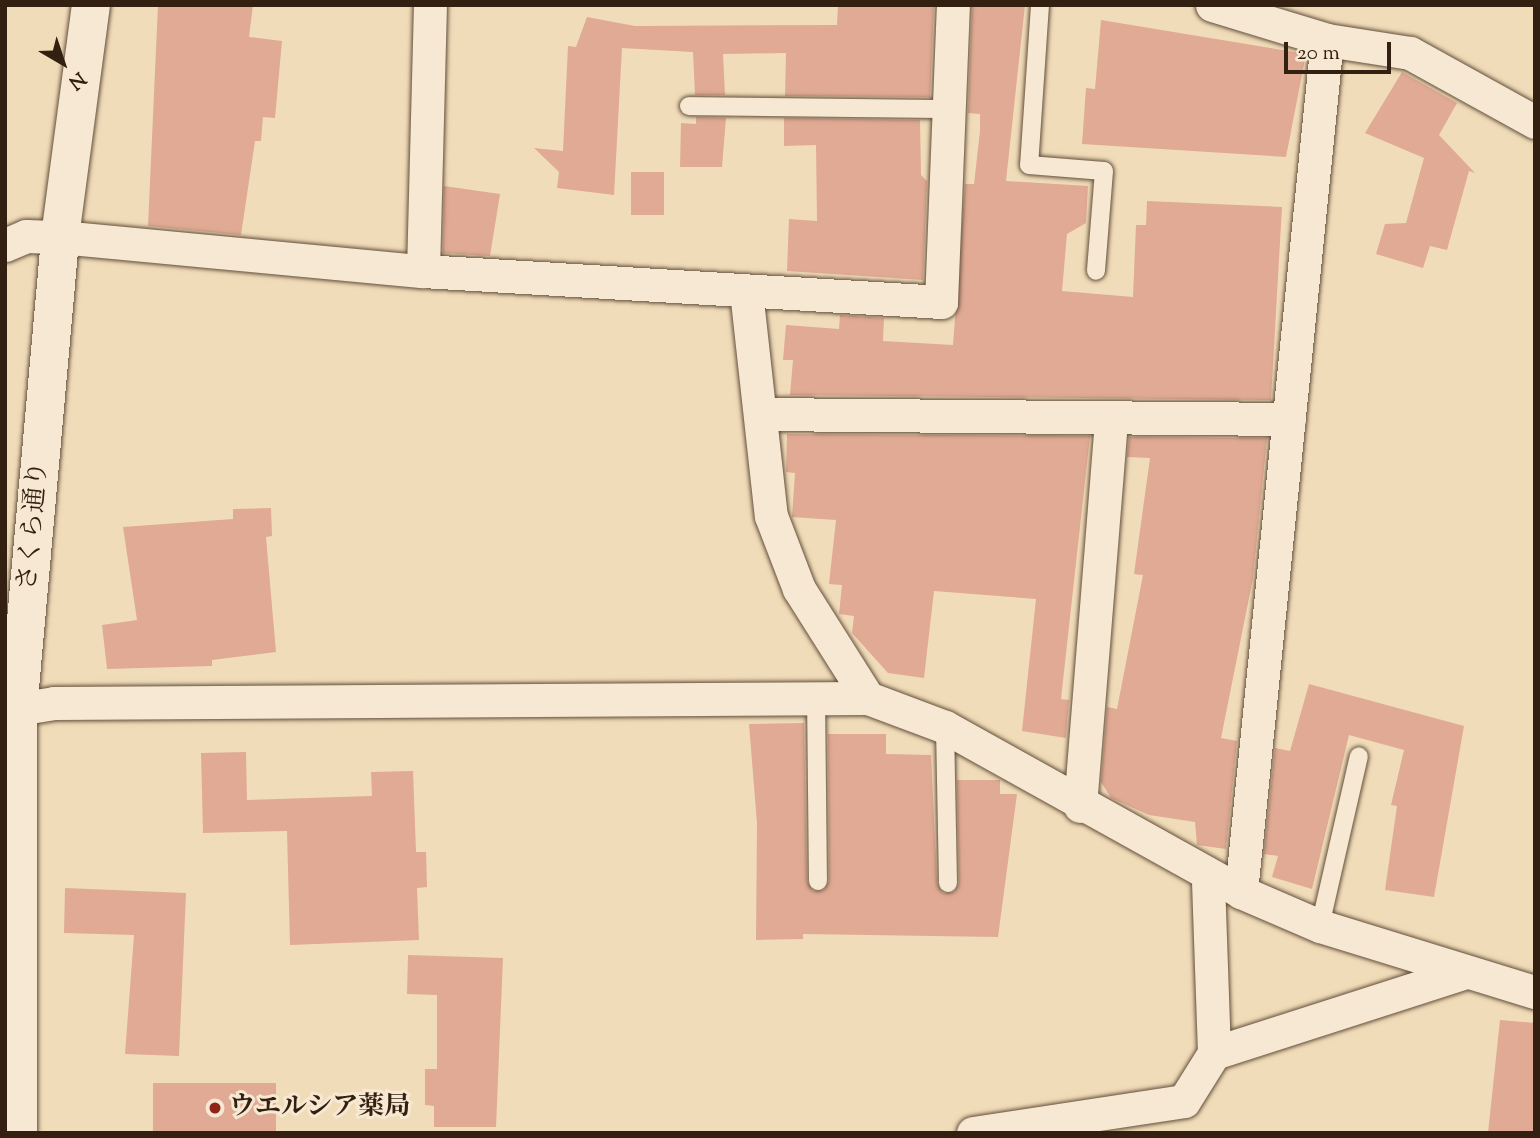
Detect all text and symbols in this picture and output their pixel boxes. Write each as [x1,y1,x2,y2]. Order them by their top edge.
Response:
north arrow [28,28,98,98]
scale bar [1288,28,1395,72]
text: 20 m [1297,39,1340,69]
text: N [62,64,91,95]
street label: さくら通り [13,460,55,592]
place label: ウエルシア薬局 [229,1092,411,1124]
marker: ウエルシア薬局 [207,1100,223,1116]

